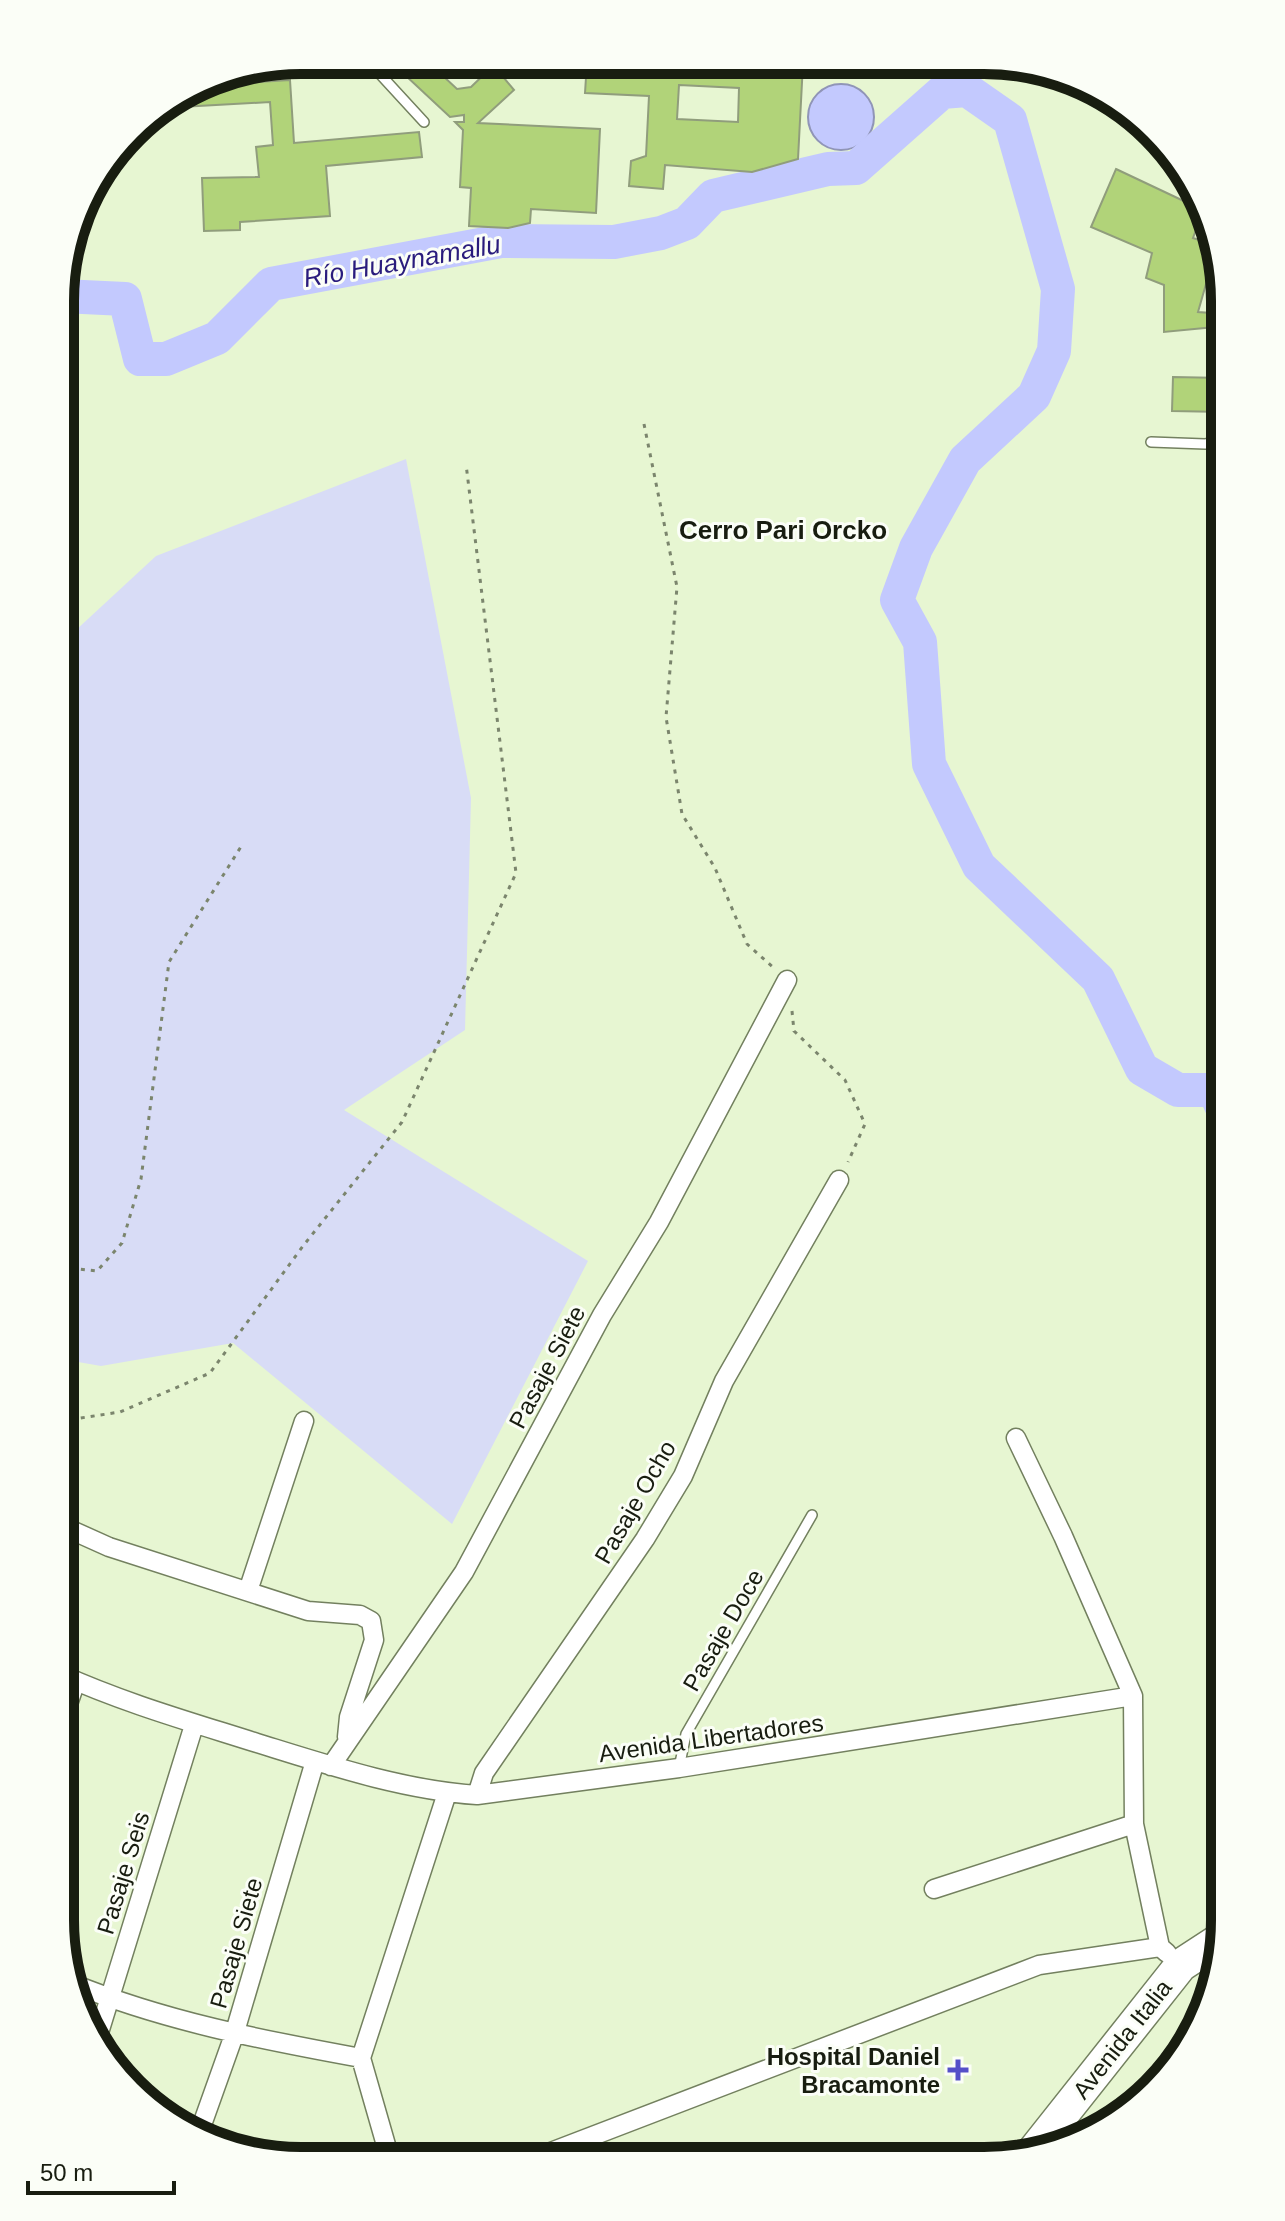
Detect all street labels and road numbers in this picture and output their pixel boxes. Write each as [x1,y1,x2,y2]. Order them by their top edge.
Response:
street label: Pasaje Siete [503,1301,591,1433]
street label: Pasaje Ocho [589,1436,681,1568]
street label: Pasaje Doce [677,1564,769,1696]
street label: Avenida Libertadores [597,1709,825,1767]
street label: Pasaje Seis [92,1808,154,1938]
street label: Pasaje Siete [204,1875,268,2011]
street label: Avenida Italia [1067,1974,1177,2104]

